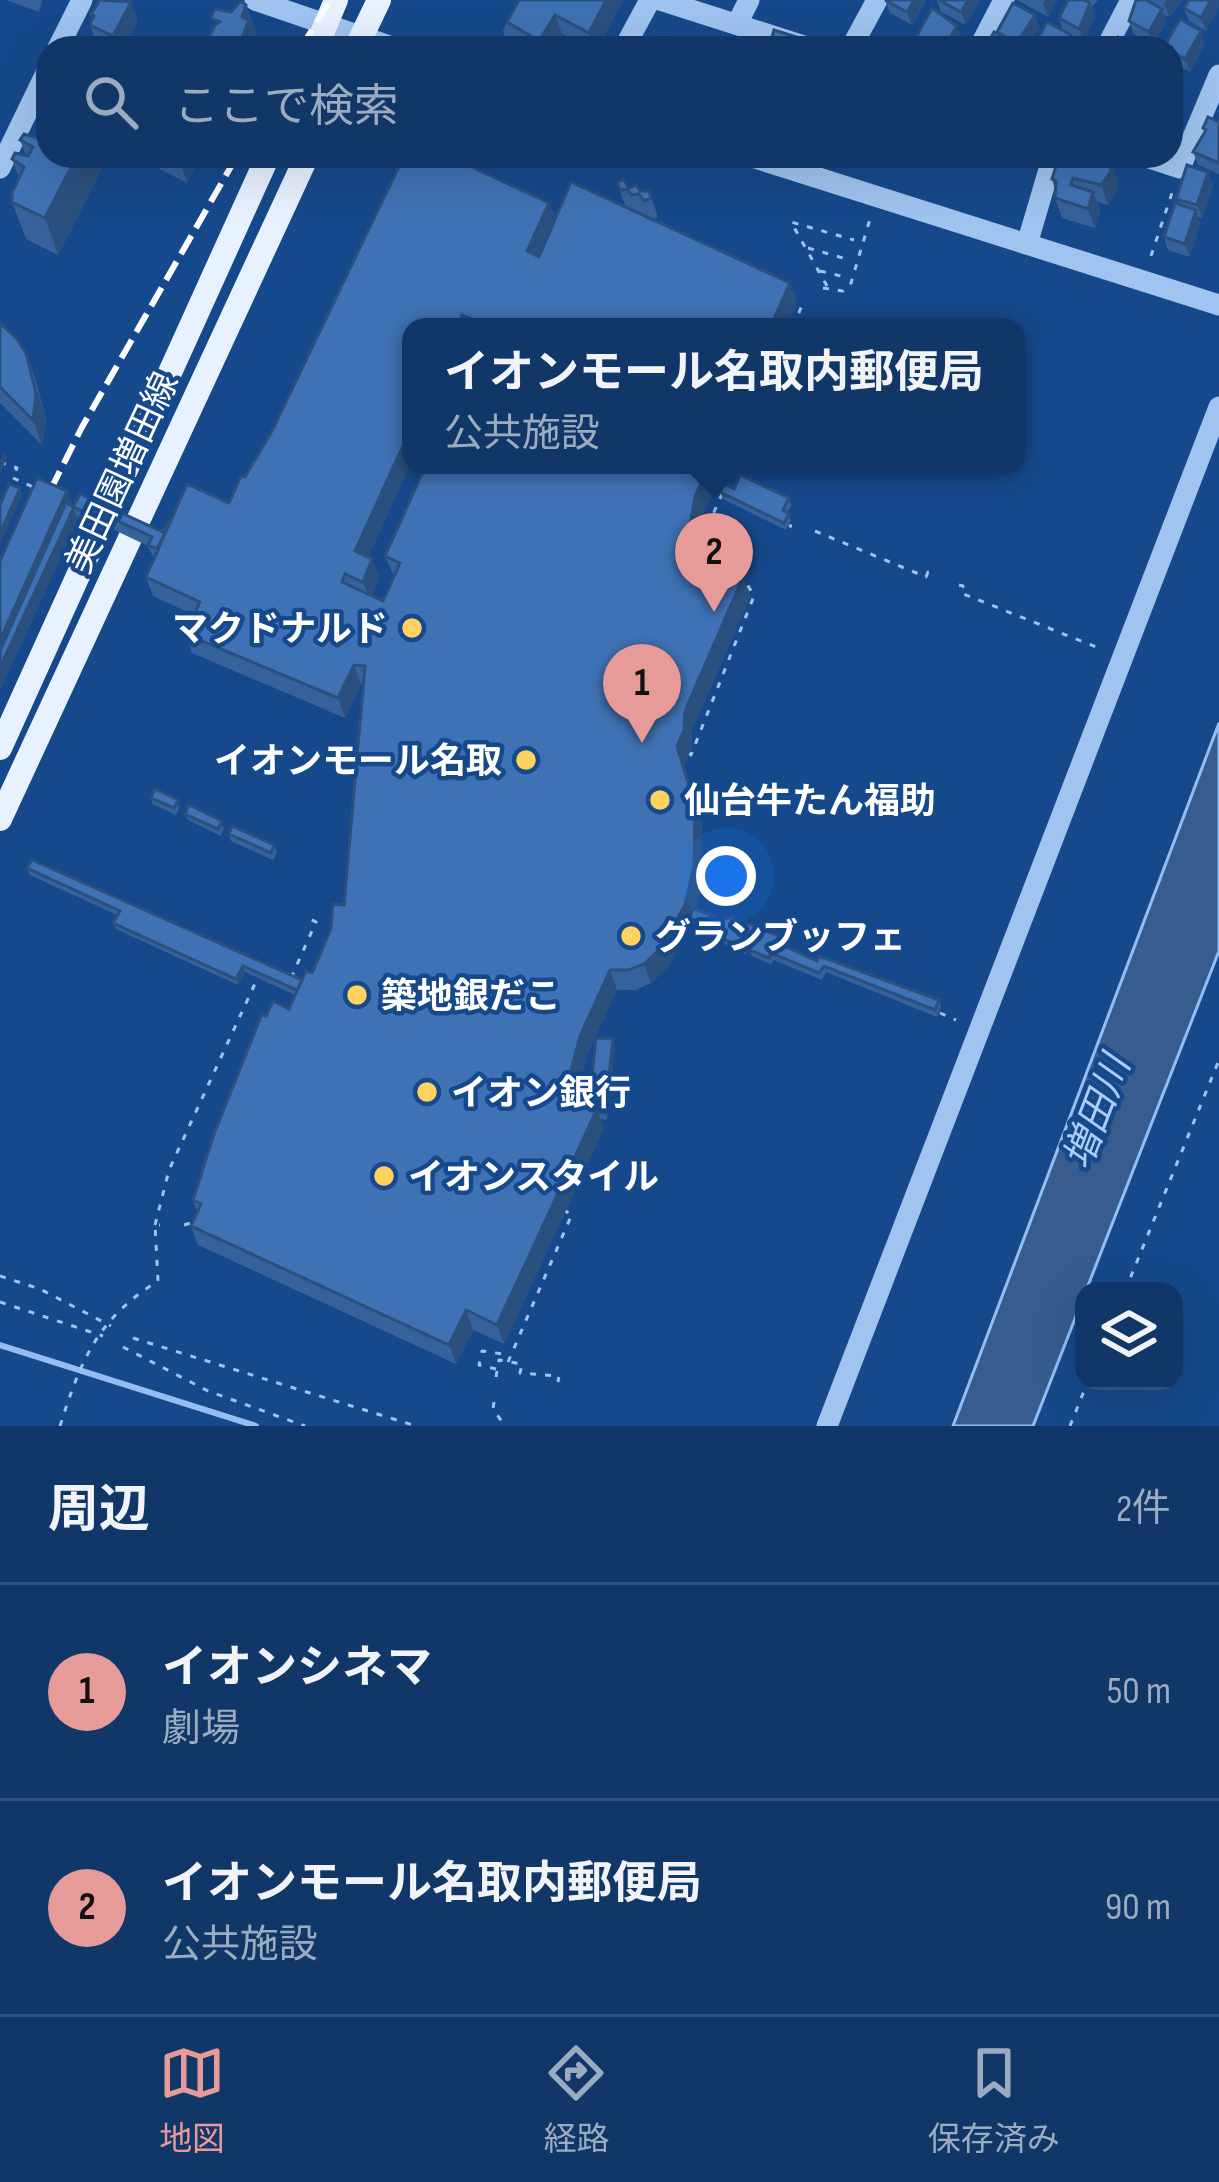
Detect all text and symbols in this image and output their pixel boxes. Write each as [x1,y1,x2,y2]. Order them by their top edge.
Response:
search box [36,36,1183,168]
icon: search [78,69,144,135]
text: ここで検索 [174,80,399,135]
popup [402,318,1026,474]
text: イオンモール名取内郵便局 [444,346,984,401]
street label: 美田園増田線 [58,366,188,580]
text: 公共施設 [444,411,600,458]
pin: 2 [675,513,753,612]
place label: マクドナルド [172,609,388,652]
marker: マクドナルド [399,615,425,641]
pin: 1 [603,644,681,743]
place label: イオンモール名取 [214,741,502,784]
marker: イオンモール名取 [513,747,539,773]
place label: 仙台牛たん福助 [684,781,936,824]
marker: 仙台牛たん福助 [647,787,673,813]
your location [696,846,756,906]
place label: グランブッフェ [655,917,906,960]
marker: グランブッフェ [618,923,644,949]
place label: 築地銀だこ [381,976,561,1019]
marker: 築地銀だこ [344,982,370,1008]
water label: 増田川 [1055,1046,1143,1176]
place label: イオン銀行 [451,1073,631,1116]
marker: イオン銀行 [414,1079,440,1105]
place label: イオンスタイル [408,1157,659,1200]
marker: イオンスタイル [371,1163,397,1189]
map controls [1075,1282,1183,1390]
button: layers [1075,1282,1183,1390]
text: 周辺 [48,1480,150,1541]
text: 2件 [1116,1486,1171,1533]
text: イオンシネマ [162,1641,432,1696]
text: 1 [79,1668,95,1715]
text: 50 m [1107,1668,1171,1715]
text: 劇場 [162,1706,240,1753]
text: イオンモール名取内郵便局 [162,1857,702,1912]
text: 2 [78,1884,96,1931]
text: 90 m [1105,1884,1171,1931]
text: 公共施設 [162,1922,318,1969]
tab: 地図 [159,2040,225,2160]
tab: 経路 [543,2040,609,2160]
tab: 保存済み [928,2040,1060,2160]

